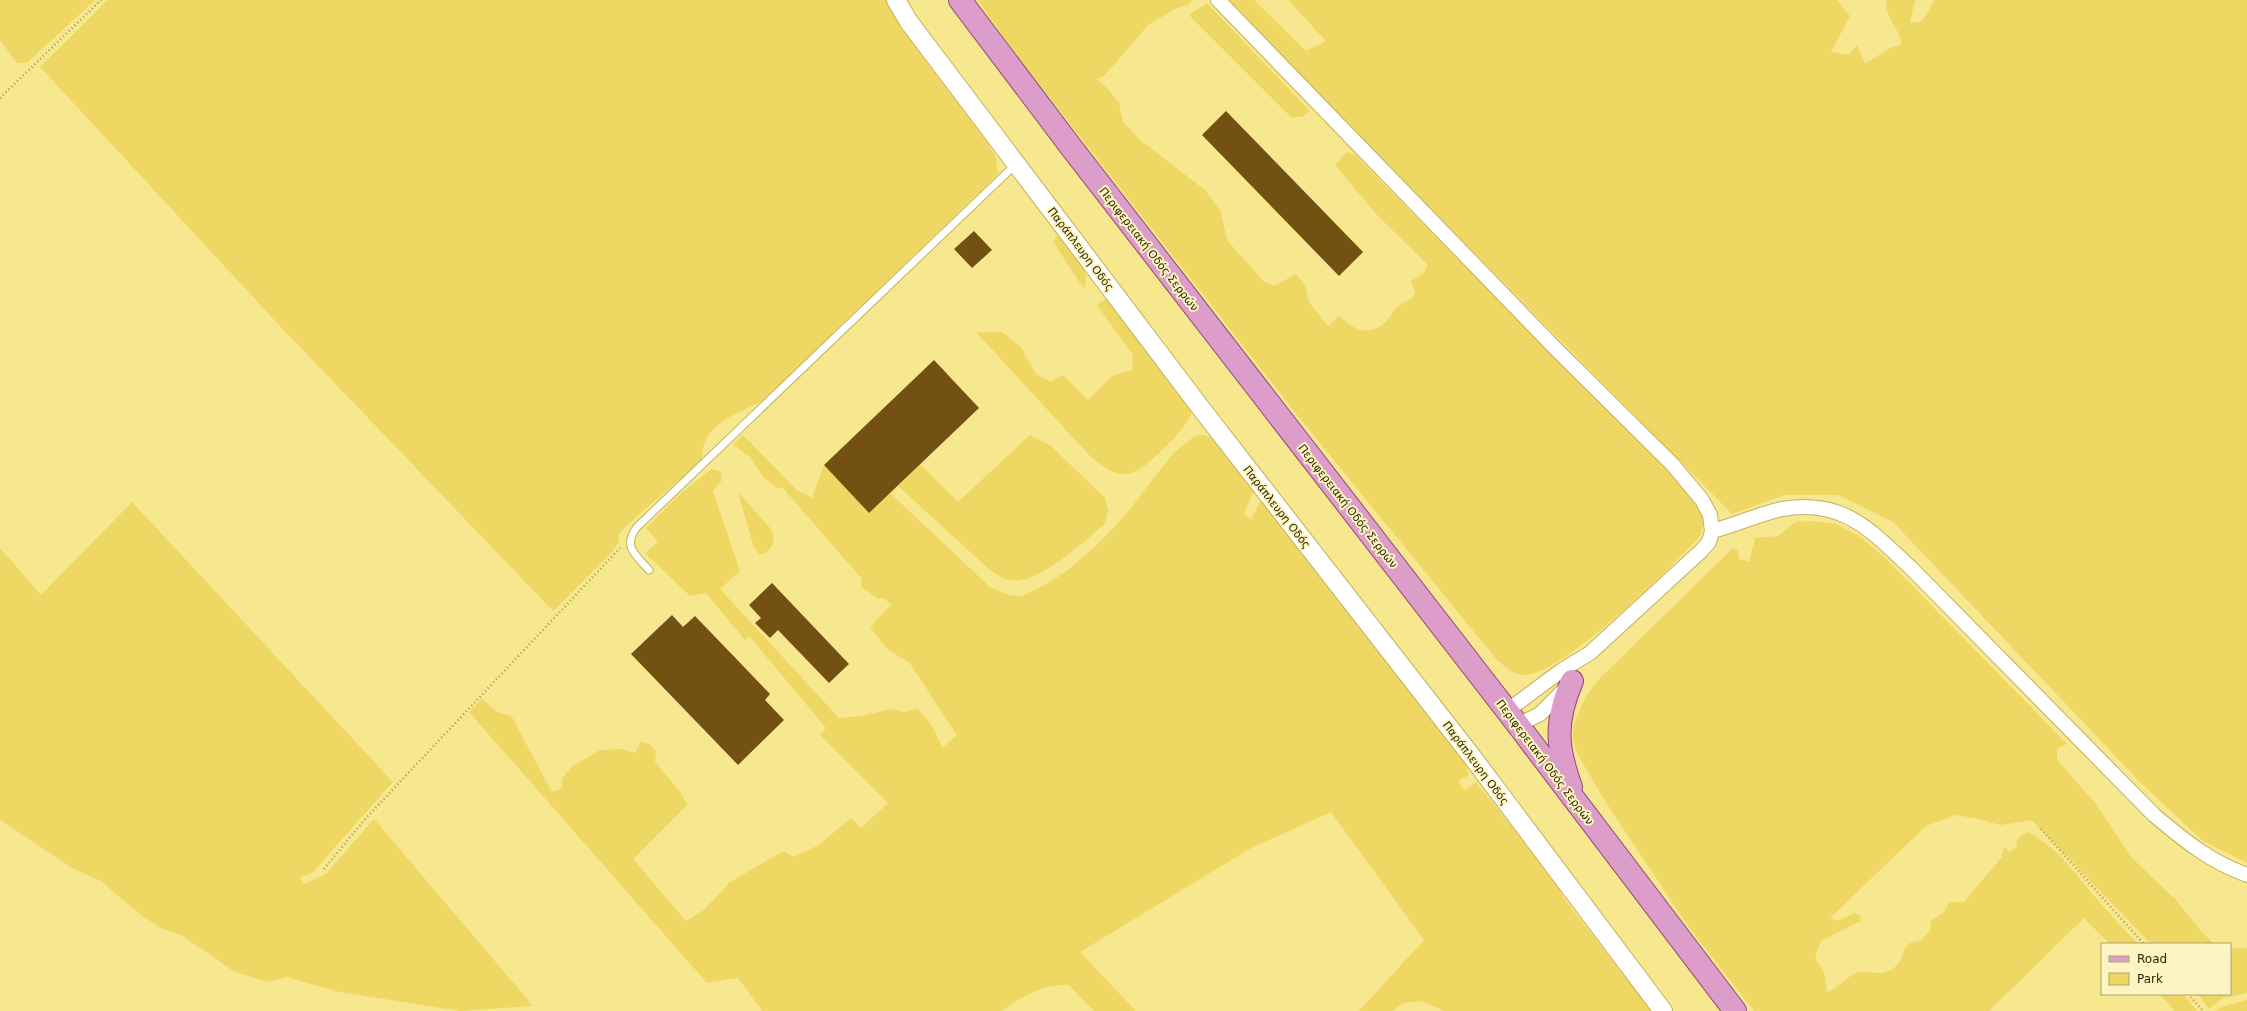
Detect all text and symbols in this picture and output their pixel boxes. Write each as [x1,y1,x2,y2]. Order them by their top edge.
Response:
street label: Περιφερειακή Οδός Σερρών [1096,185,1201,314]
street label: Παράπλευρη Οδός [1045,205,1116,294]
street label: Περιφερειακή Οδός Σερρών [1295,442,1400,571]
street label: Παράπλευρη Οδός [1240,463,1313,551]
street label: Περιφερειακή Οδός Σερρών [1493,697,1596,827]
street label: Παράπλευρη Οδός [1440,719,1511,808]
legend [2101,943,2231,995]
text: Road [2137,952,2167,966]
text: Park [2137,972,2163,986]

